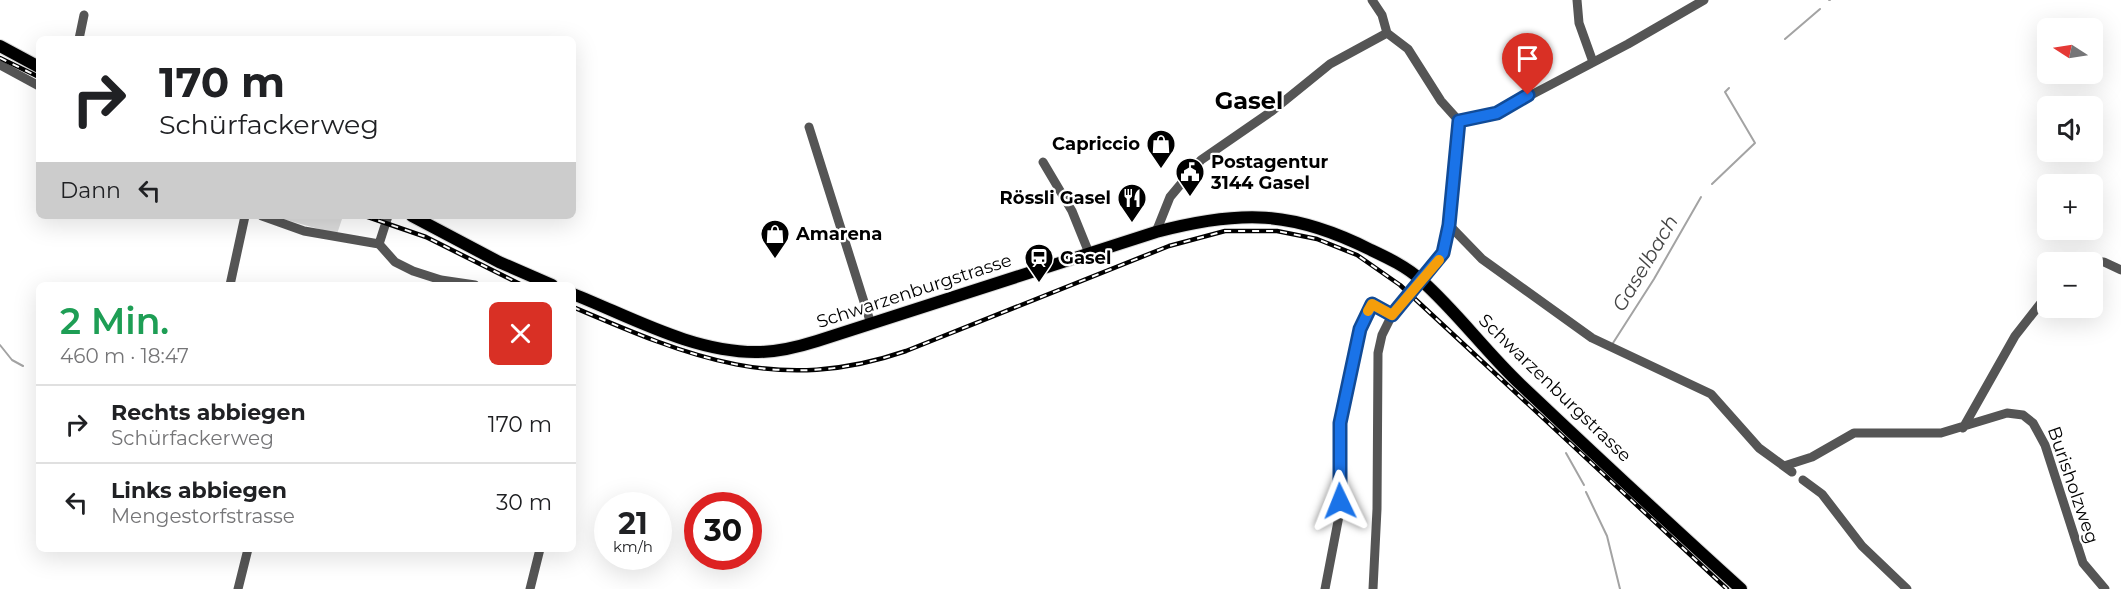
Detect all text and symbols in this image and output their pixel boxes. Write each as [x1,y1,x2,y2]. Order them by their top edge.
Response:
north arrow [2037,18,2103,84]
map controls [2037,18,2103,318]
pin [1502,33,1553,95]
icon: arrive [1511,42,1544,75]
text: 170 m [159,56,285,108]
icon: right [60,60,138,138]
district label: Gasel [1215,86,1283,115]
button: sound [2037,96,2103,162]
text: Schürfackerweg [159,108,379,141]
shop icon: Capriccio [1145,128,1177,170]
place label: Capriccio [1052,133,1140,155]
place label: Postagentur 3144 Gasel [1210,151,1329,194]
public building icon: Postagentur 3144 Gasel [1174,156,1206,198]
icon: left [133,174,166,207]
button: + [2037,174,2103,240]
text: Dann [60,177,121,204]
restaurant icon: Rössli Gasel [1116,182,1148,224]
place label: Rössli Gasel [1000,187,1111,209]
water label: Gaselbach [1607,211,1683,315]
shop icon: Amarena [759,218,791,260]
place label: Amarena [795,223,882,245]
station icon: Gasel [1023,242,1055,284]
place label: Gasel [1060,247,1111,269]
street label: Schwarzenburgstrasse [814,249,1014,333]
button: − [2037,252,2103,318]
text: 2 Min. [60,299,169,343]
button: close [489,302,552,365]
street label: Schwarzenburgstrasse [1474,309,1636,467]
text: 460 m · 18:47 [60,344,189,368]
text: Rechts abbiegen [111,399,306,426]
icon: right [60,408,93,441]
text: 170 m [488,411,552,438]
street label: Burisholzweg [2043,424,2103,546]
text: Schürfackerweg [111,426,274,450]
position arrow [1308,469,1372,533]
text: Links abbiegen [111,477,287,504]
icon: left [60,486,93,519]
text: 30 m [496,489,552,516]
speed limit sign: 30 [684,492,762,570]
text: Mengestorfstrasse [111,504,295,528]
text: 21 [618,505,648,542]
text: km/h [613,537,653,556]

